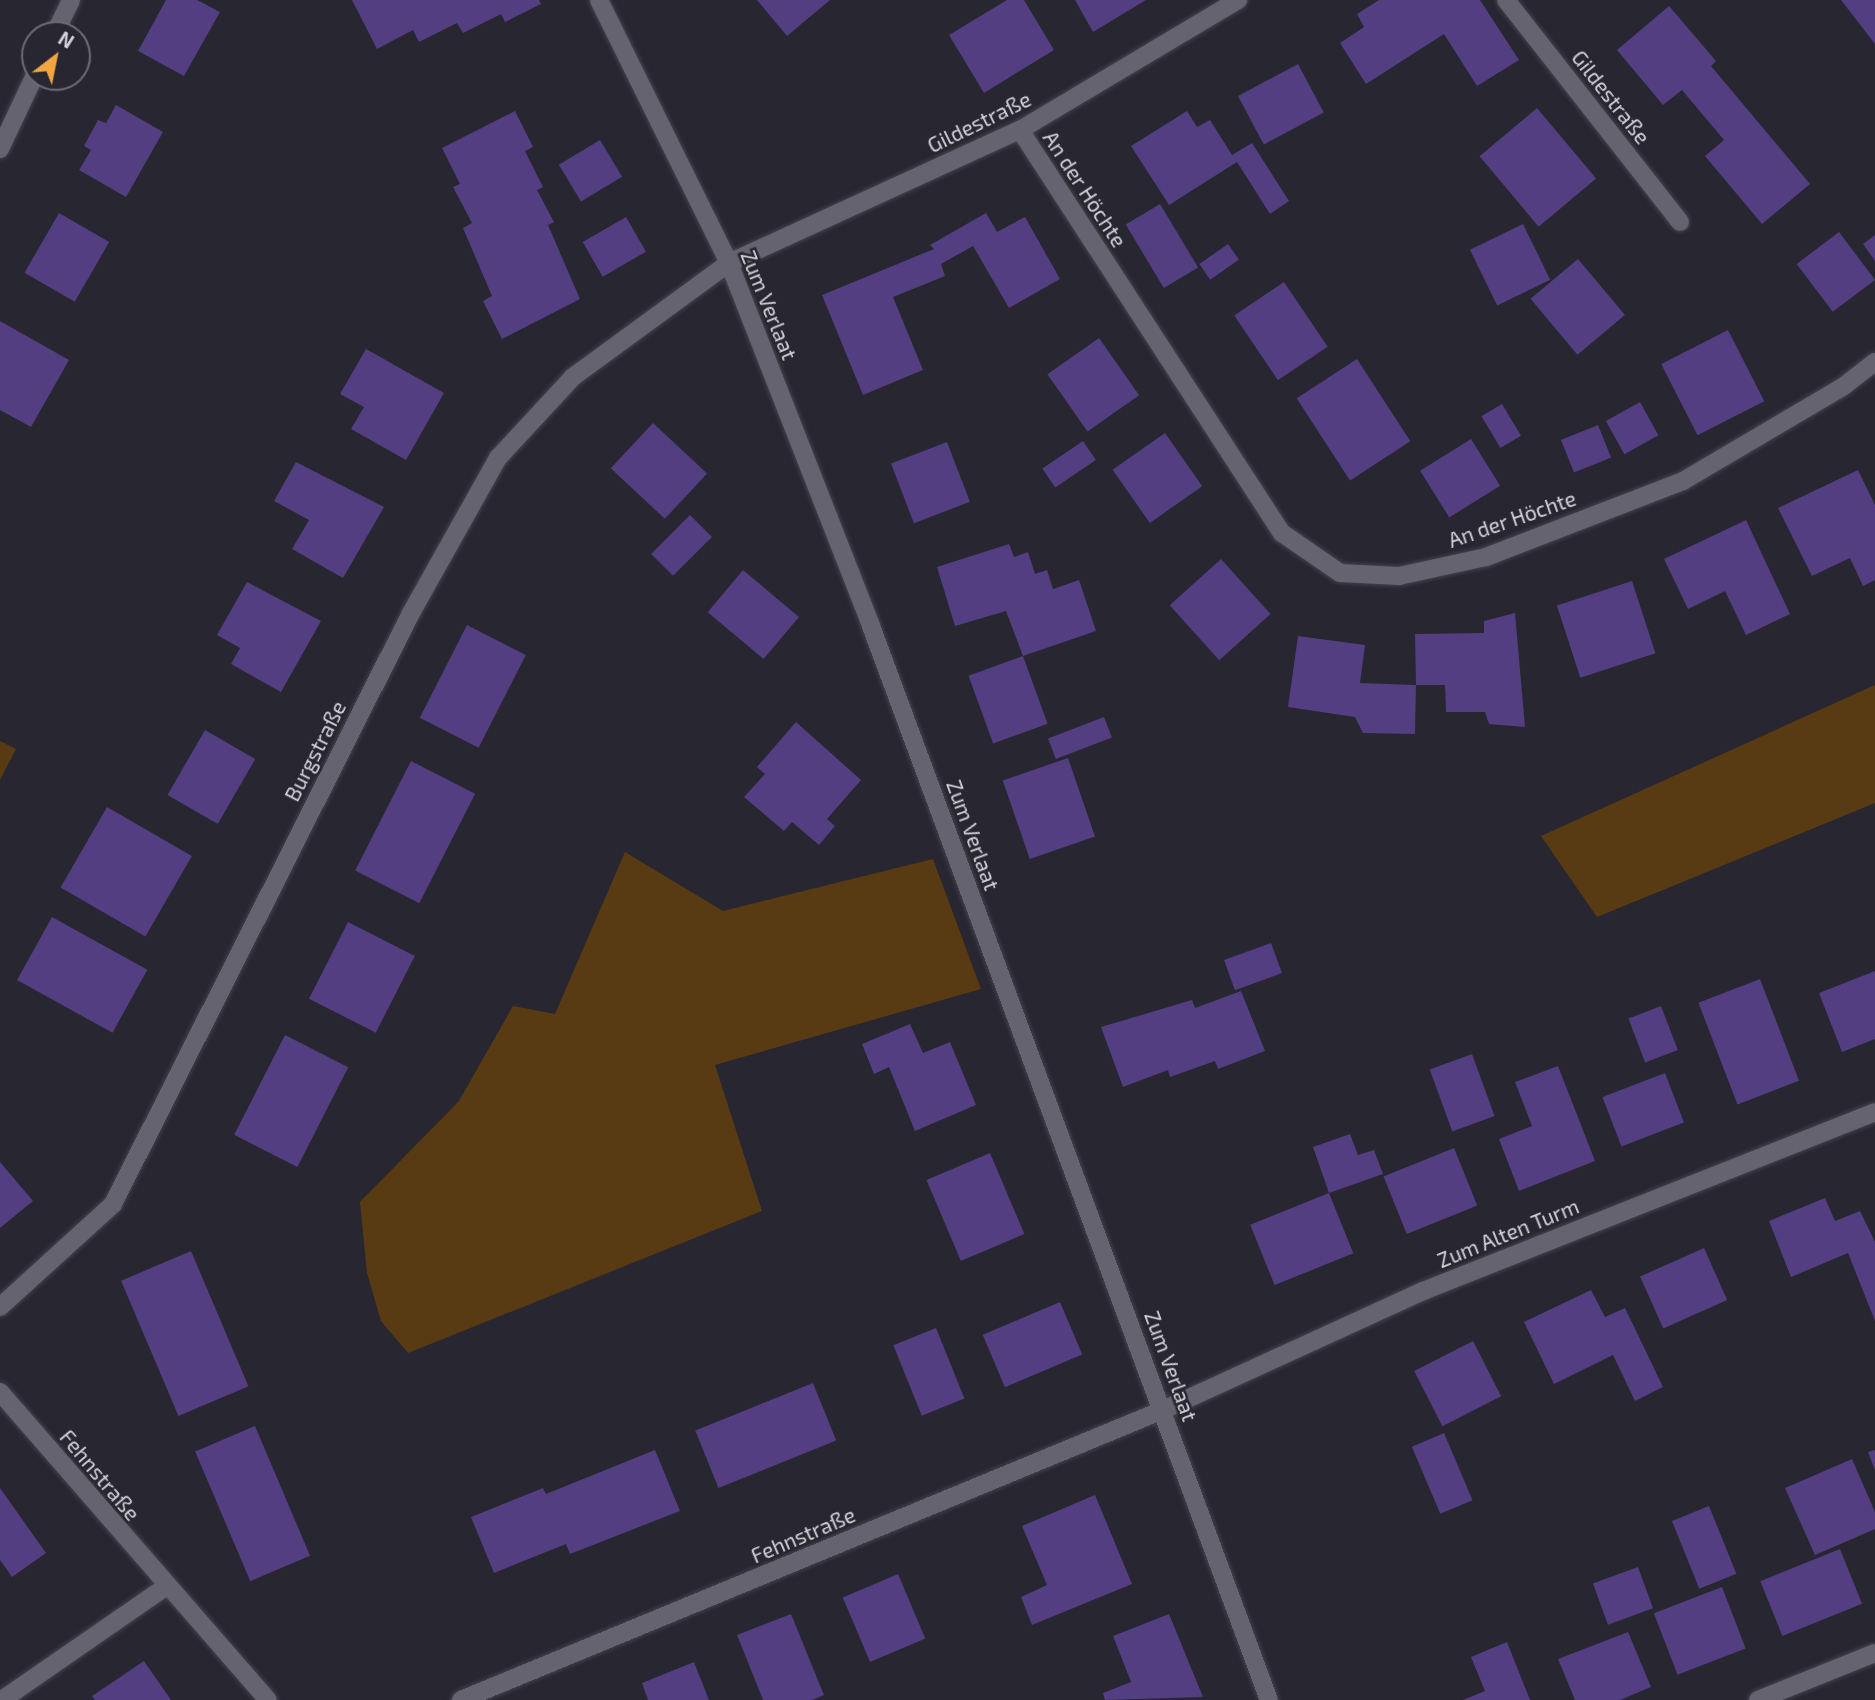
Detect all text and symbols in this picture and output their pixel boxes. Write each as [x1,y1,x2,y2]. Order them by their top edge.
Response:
north arrow [21,21,91,91]
text: N [54,26,78,53]
street label: Gildestraße [1567,45,1655,149]
street label: Gildestraße [923,86,1035,158]
street label: An der Höchte [1038,126,1132,252]
street label: Zum Verlaat [736,247,802,363]
street label: An der Höchte [1445,485,1579,553]
street label: Burgstraße [279,697,351,805]
street label: Zum Verlaat [941,776,1005,894]
street label: Zum Alten Turm [1433,1193,1583,1273]
street label: Zum Verlaat [1139,1307,1203,1425]
street label: Fehnstraße [55,1424,145,1526]
street label: Fehnstraße [747,1502,859,1568]

